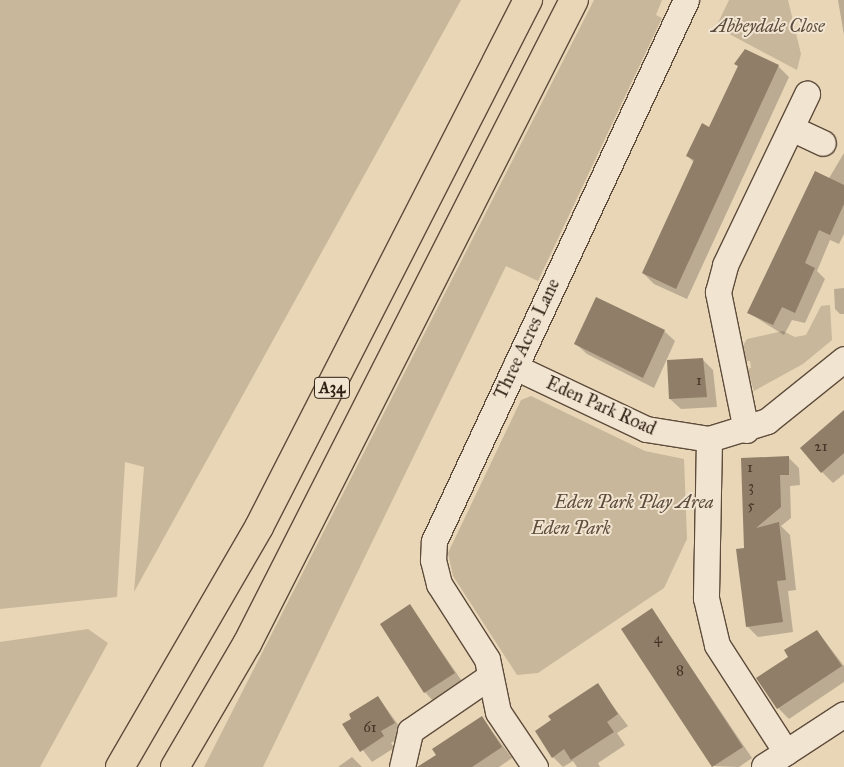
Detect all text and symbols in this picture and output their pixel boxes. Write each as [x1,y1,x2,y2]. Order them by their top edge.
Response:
park label: Abbeydale Close [711,15,825,37]
street label: Three Acres Lane [490,275,564,403]
street label: Eden Park Road [543,372,659,440]
house number: 1 [696,372,702,390]
road number: A34 [313,374,351,402]
house number: 21 [814,438,828,456]
house number: 1 [747,459,753,477]
house number: 3 [748,478,754,496]
park label: Eden Park Play Area [554,491,714,513]
house number: 5 [748,497,754,515]
park label: Eden Park [531,517,611,539]
house number: 4 [654,630,662,648]
house number: 8 [676,662,684,680]
house number: 61 [363,719,377,737]

